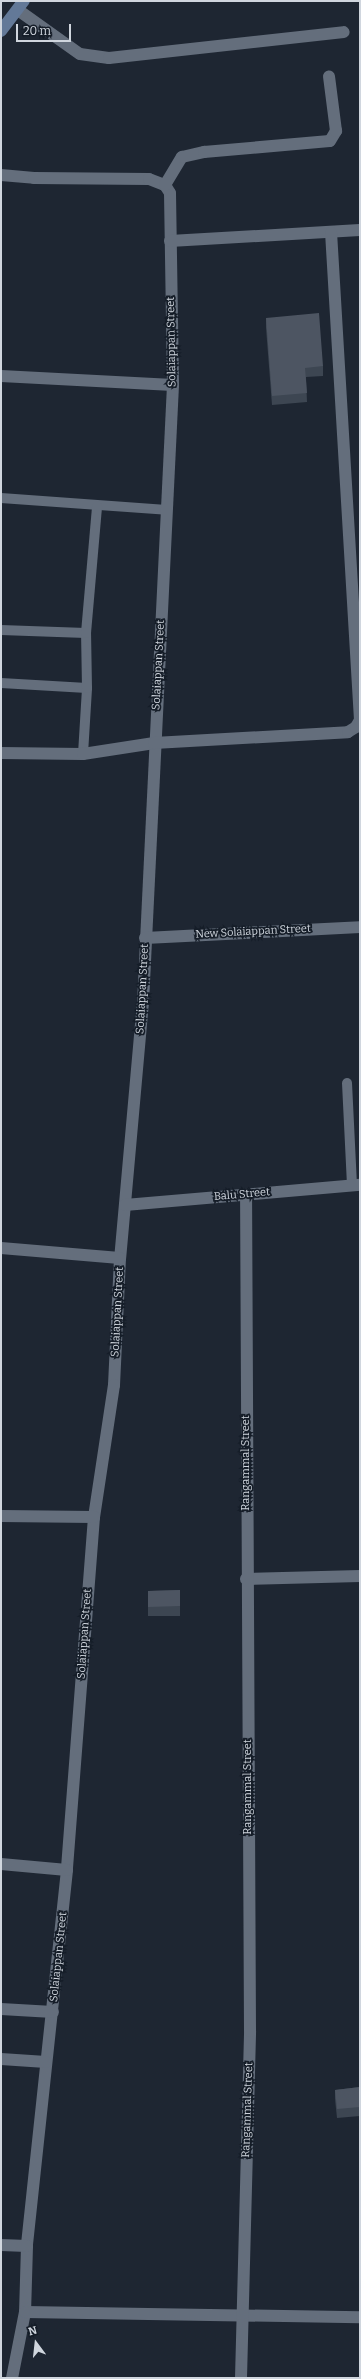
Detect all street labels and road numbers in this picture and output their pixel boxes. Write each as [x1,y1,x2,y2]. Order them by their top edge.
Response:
street label: Solaiappan Street [165,297,179,387]
street label: Solaiappan Street [150,620,168,710]
street label: New Solaiappan Street [195,922,311,942]
street label: Solaiappan Street [134,944,152,1034]
street label: Balu Street [213,1186,271,1204]
street label: Solaiappan Street [109,1267,127,1357]
street label: Rangammal Street [239,1415,253,1511]
street label: Solaiappan Street [75,1588,95,1680]
street label: Rangammal Street [241,1739,255,1835]
street label: Solaiappan Street [48,1911,70,2003]
street label: Rangammal Street [240,2062,256,2158]

